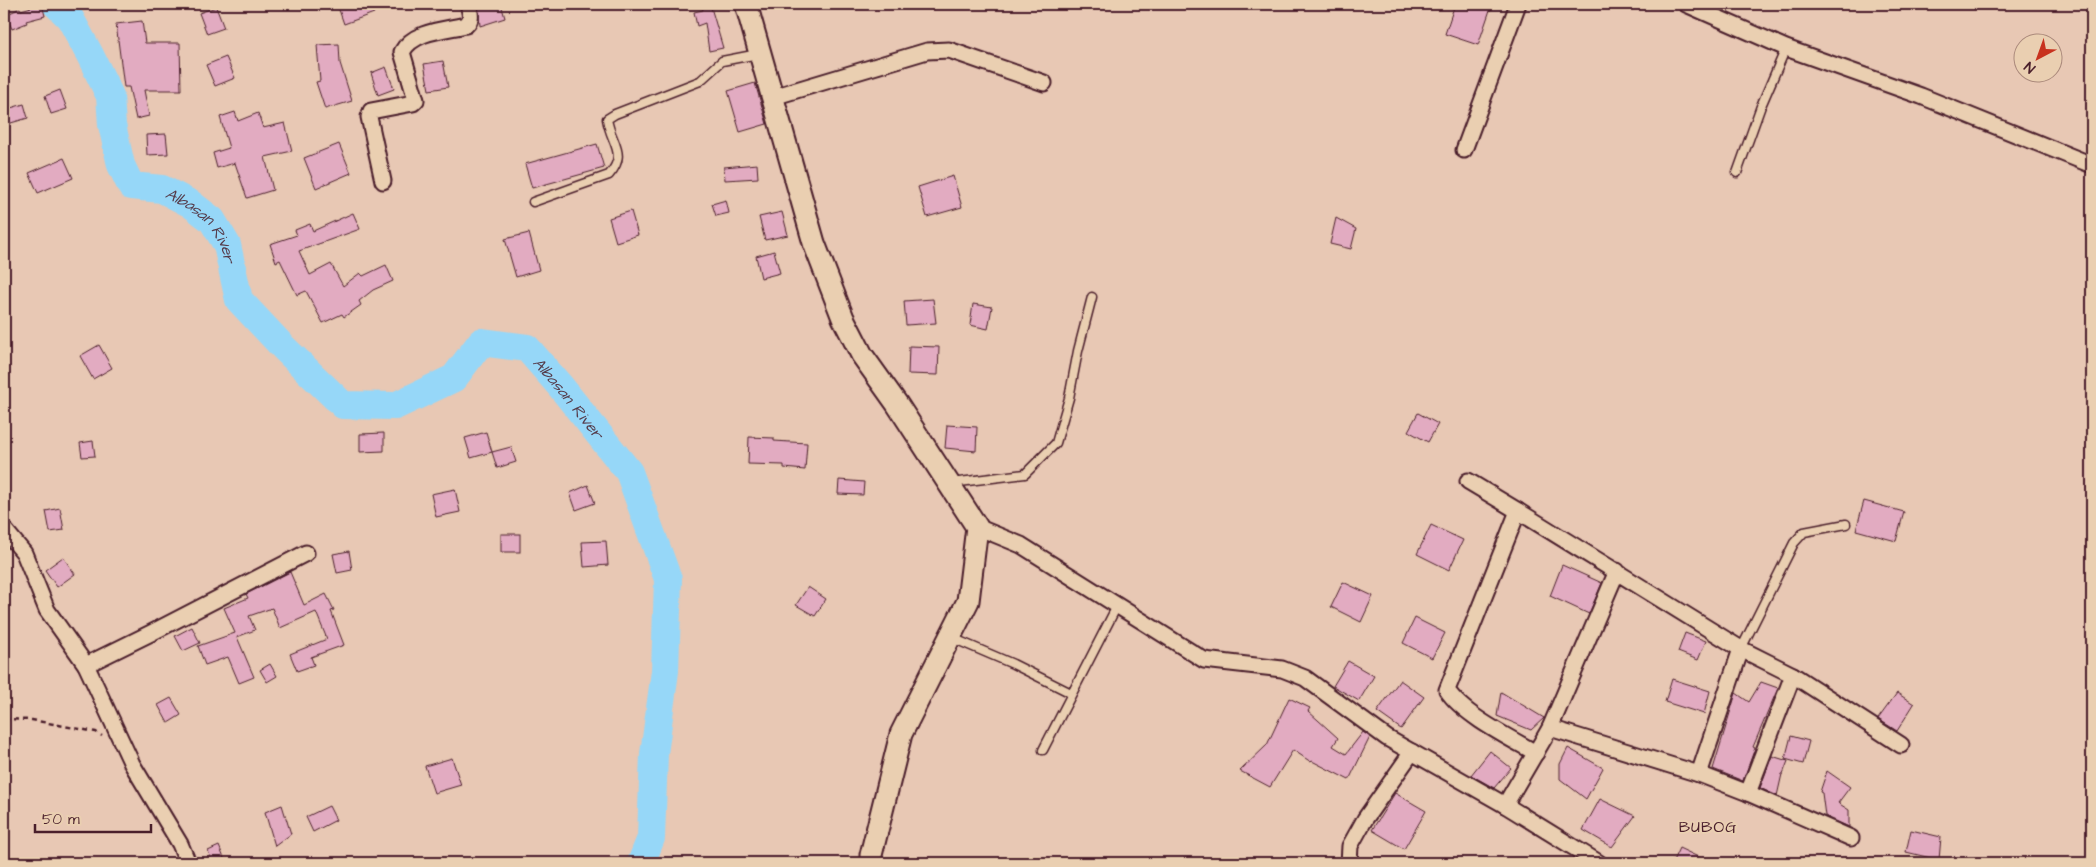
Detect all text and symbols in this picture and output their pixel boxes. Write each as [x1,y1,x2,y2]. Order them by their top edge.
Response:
north arrow [2014,32,2064,82]
text: N [2020,56,2040,77]
water label: Albasan River [162,183,241,267]
water label: Albasan River [528,353,610,446]
scale bar [35,802,151,834]
text: 50 m [42,809,80,830]
district label: BUBOG [1679,816,1737,838]

